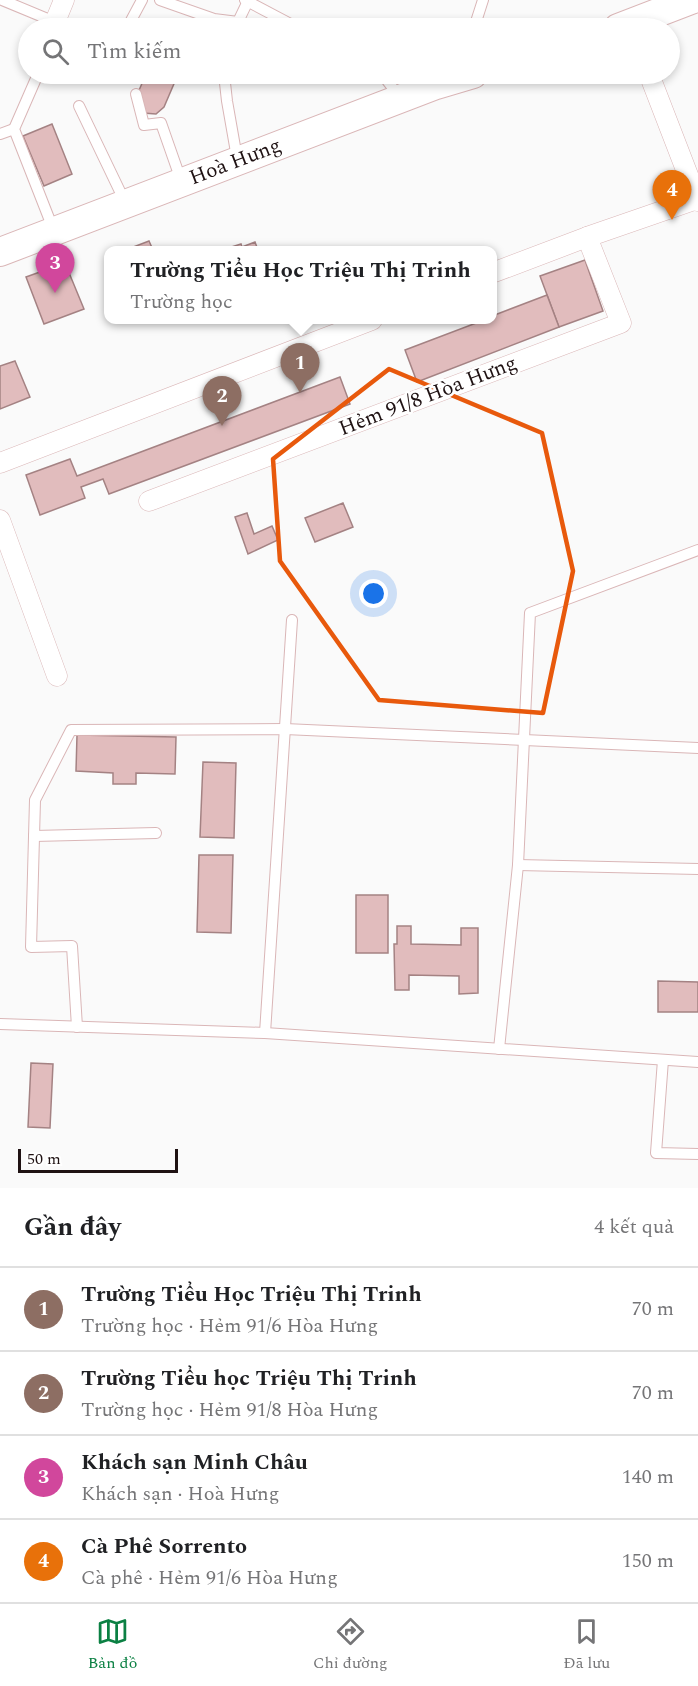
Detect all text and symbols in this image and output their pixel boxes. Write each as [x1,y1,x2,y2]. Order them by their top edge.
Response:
search box [18,18,680,84]
icon: search [39,35,72,68]
text: Tìm kiếm [87,35,181,68]
street label: Hoà Hưng [185,130,286,194]
pin: 4 [652,170,692,220]
pin: 3 [36,244,74,293]
popup [104,246,497,324]
text: Trường Tiểu Học Triệu Thị Trinh [130,254,471,287]
text: Trường học [130,287,233,317]
pin: 1 [280,344,320,393]
street label: Hẻm 91/8 Hòa Hưng [334,347,522,445]
pin: 2 [202,376,242,426]
your location [359,579,388,608]
scale bar [18,1146,178,1174]
text: 50 m [27,1147,61,1171]
text: Gần đây [24,1207,121,1247]
text: 4 kết quả [594,1212,674,1242]
text: Trường Tiểu Học Triệu Thị Trinh [81,1278,422,1311]
text: 1 [38,1294,49,1324]
text: 70 m [632,1294,674,1324]
text: Trường học · Hẻm 91/6 Hòa Hưng [81,1311,378,1341]
text: Trường Tiểu học Triệu Thị Trinh [81,1362,417,1395]
text: 2 [38,1378,49,1408]
text: 70 m [632,1378,674,1408]
text: Trường học · Hẻm 91/8 Hòa Hưng [81,1395,378,1425]
text: Khách sạn Minh Châu [81,1446,308,1479]
text: 3 [38,1462,49,1492]
text: 140 m [622,1462,674,1492]
text: Khách sạn · Hoà Hưng [81,1479,279,1509]
text: Cà Phê Sorrento [81,1530,247,1563]
text: 4 [38,1546,49,1576]
text: 150 m [622,1546,674,1576]
text: Cà phê · Hẻm 91/6 Hòa Hưng [81,1563,338,1593]
tab: Bản đồ [88,1615,137,1675]
tab: Chỉ đường [313,1615,388,1675]
tab: Đã lưu [563,1615,610,1675]

